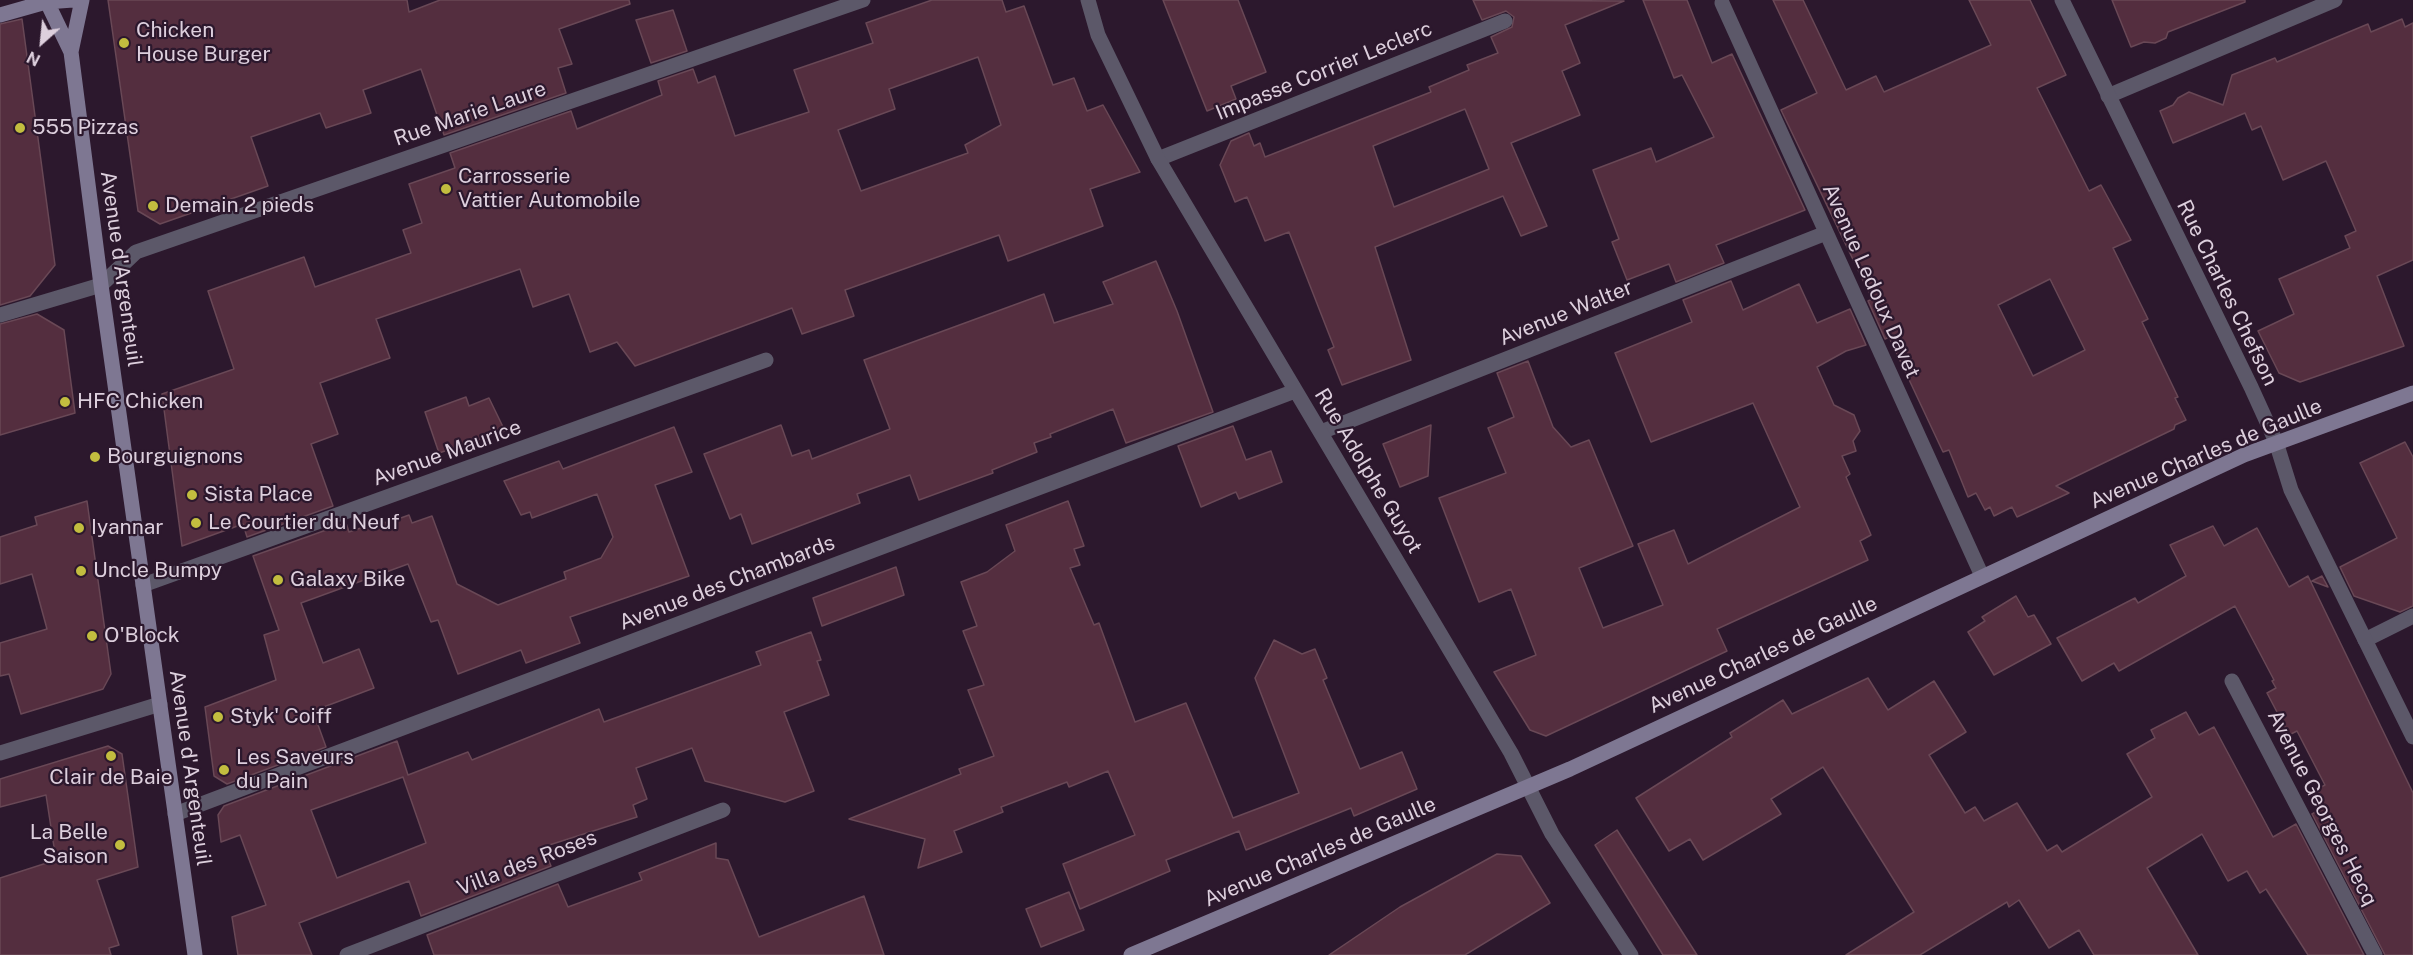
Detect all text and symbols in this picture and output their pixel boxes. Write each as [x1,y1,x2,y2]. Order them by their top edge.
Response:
north arrow [12,12,72,72]
street label: Impasse Corrier Leclerc [1212,16,1436,126]
place label: Chicken House Burger [136,18,271,68]
marker: Chicken House Burger [117,36,131,50]
text: N [24,47,43,70]
street label: Rue Marie Laure [391,76,549,152]
place label: 555 Pizzas [32,115,139,141]
marker: 555 Pizzas [13,121,27,135]
place label: Carrosserie Vattier Automobile [458,164,640,214]
street label: Avenue d'Argenteuil [95,169,147,369]
street label: Avenue Ledoux Davet [1817,180,1925,382]
marker: Carrosserie Vattier Automobile [439,182,453,196]
place label: Demain 2 pieds [165,193,314,219]
street label: Rue Charles Chefson [2171,196,2283,390]
marker: Demain 2 pieds [146,199,160,213]
street label: Avenue Walter [1496,275,1636,351]
street label: Rue Adolphe Guyot [1309,384,1427,558]
place label: HFC Chicken [77,389,203,415]
street label: Avenue Charles de Gaulle [2086,394,2326,514]
marker: HFC Chicken [58,395,72,409]
street label: Avenue Maurice [369,414,525,492]
place label: Bourguignons [107,444,243,470]
marker: Bourguignons [88,450,102,464]
place label: Sista Place [204,482,313,508]
marker: Sista Place [185,488,199,502]
place label: Le Courtier du Neuf [208,510,400,536]
place label: Iyannar [91,515,164,541]
marker: Le Courtier du Neuf [189,516,203,530]
marker: Iyannar [72,521,86,535]
street label: Avenue des Chambards [616,530,838,636]
place label: Uncle Bumpy [93,558,222,584]
marker: Uncle Bumpy [74,564,88,578]
place label: Galaxy Bike [290,567,405,593]
marker: Galaxy Bike [271,573,285,587]
street label: Avenue Charles de Gaulle [1645,591,1881,719]
place label: O'Block [104,623,179,649]
marker: O'Block [85,629,99,643]
street label: Avenue d'Argenteuil [164,668,216,868]
place label: Styk' Coiff [230,704,332,730]
street label: Avenue Georges Hecq [2262,706,2382,910]
marker: Styk' Coiff [211,710,225,724]
place label: Les Saveurs du Pain [236,745,354,795]
marker: Clair de Baie [104,749,118,763]
marker: Les Saveurs du Pain [217,763,231,777]
place label: Clair de Baie [49,765,173,791]
street label: Avenue Charles de Gaulle [1200,792,1440,912]
place label: La Belle Saison [30,820,108,870]
street label: Villa des Roses [454,825,600,901]
marker: La Belle Saison [113,838,127,852]

